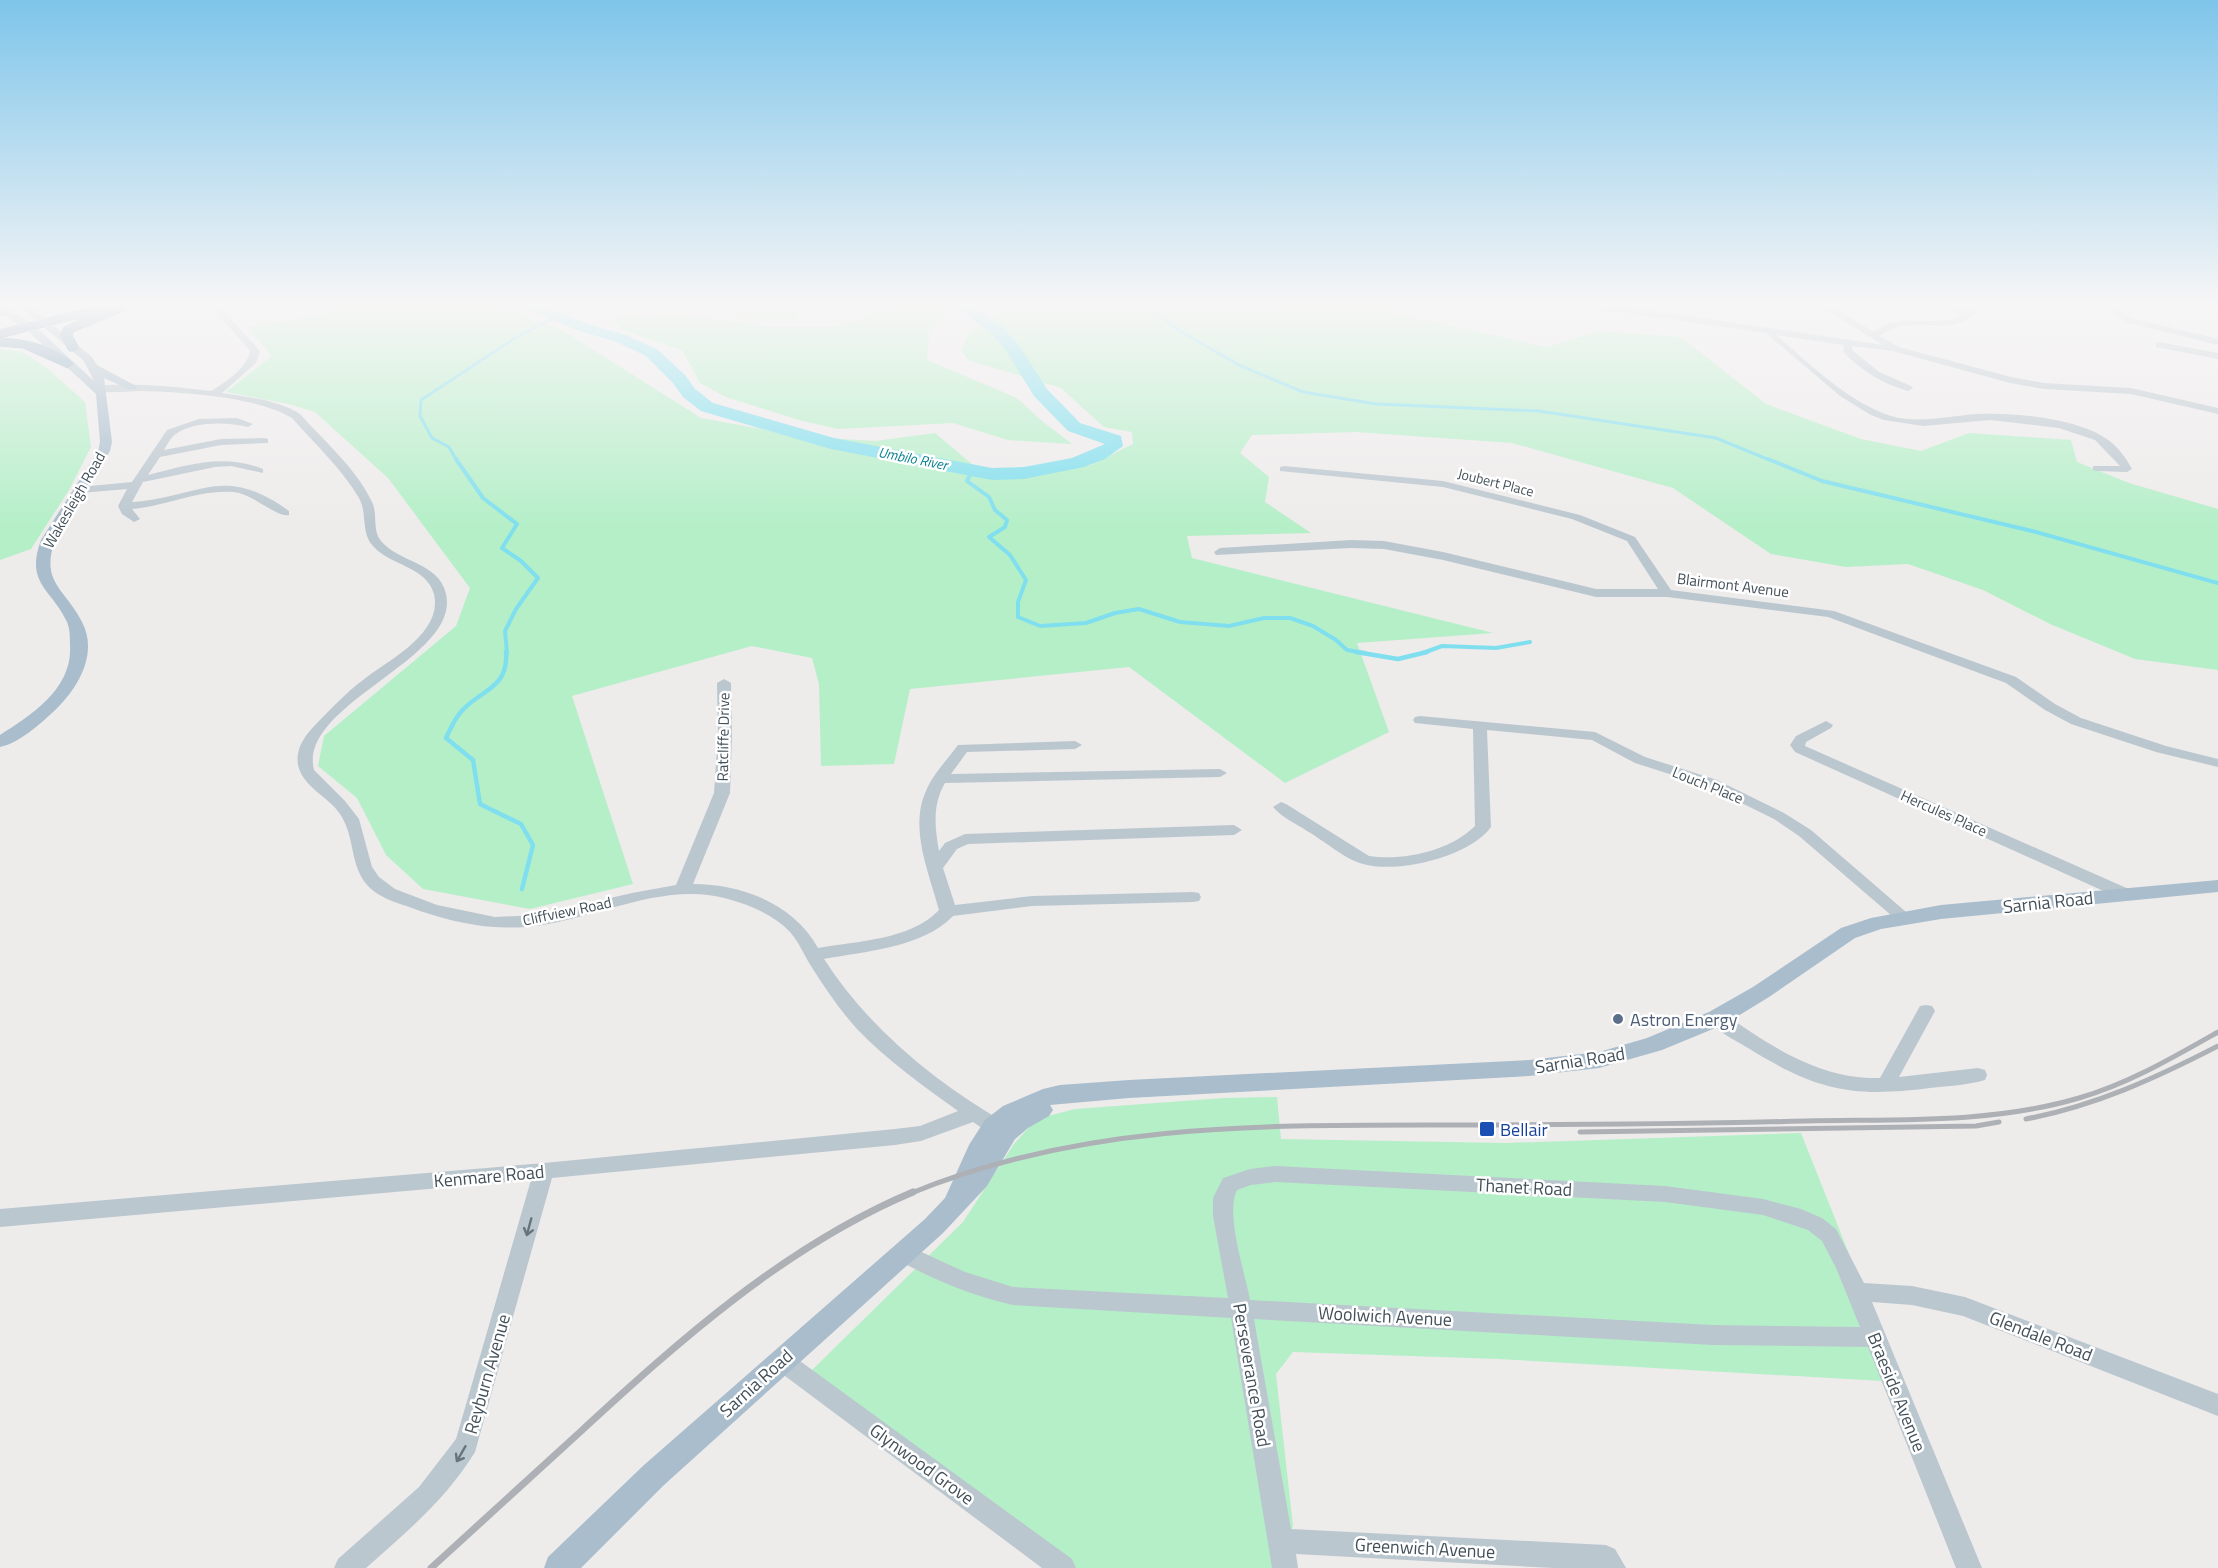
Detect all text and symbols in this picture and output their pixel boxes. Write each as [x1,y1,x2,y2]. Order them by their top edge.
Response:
water label: Umbilo River [877,441,951,475]
street label: Wakesleigh Road [37,447,111,553]
street label: Joubert Place [1456,462,1536,502]
street label: Blairmont Avenue [1676,567,1790,603]
street label: Ratcliffe Drive [711,692,735,782]
street label: Louch Place [1669,760,1747,810]
street label: Hercules Place [1897,784,1991,842]
street label: Sarnia Road [2002,884,2094,920]
street label: Cliffview Road [521,890,613,932]
place label: Astron Energy [1630,1006,1738,1033]
marker: Astron Energy [1611,1012,1625,1026]
street label: Sarnia Road [1533,1040,1627,1080]
place label: Bellair [1500,1116,1548,1143]
marker: Bellair [1478,1120,1496,1138]
street label: Kenmare Road [433,1158,545,1194]
street label: Thanet Road [1475,1171,1573,1203]
one-way arrow [522,1217,534,1236]
street label: Woolwich Avenue [1317,1299,1453,1333]
street label: Perseverance Road [1226,1301,1278,1449]
street label: Glendale Road [1985,1304,2097,1368]
street label: Reyburn Avenue [457,1311,517,1437]
street label: Braeside Avenue [1861,1328,1933,1456]
street label: Sarnia Road [713,1343,799,1423]
street label: Glynwood Grove [864,1417,980,1511]
one-way arrow [455,1445,467,1462]
street label: Greenwich Avenue [1354,1531,1496,1565]

